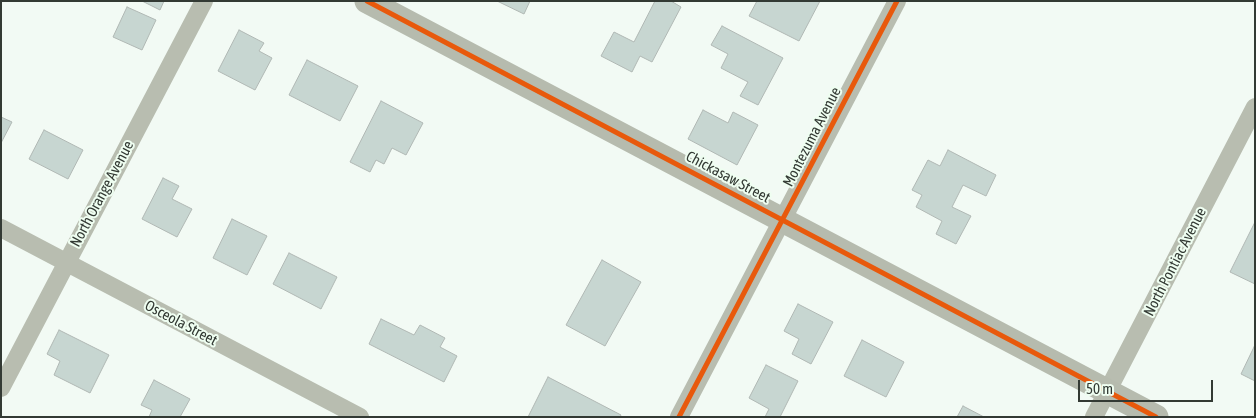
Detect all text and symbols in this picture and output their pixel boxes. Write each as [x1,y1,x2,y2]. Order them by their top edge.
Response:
street label: Montezuma Avenue [779,84,845,190]
street label: North Orange Avenue [66,138,138,250]
street label: Chickasaw Street [683,147,773,207]
street label: North Pontiac Avenue [1140,205,1210,319]
street label: Osceola Street [142,296,220,350]
scale bar [1081,370,1216,402]
text: 50 m [1086,380,1113,397]

